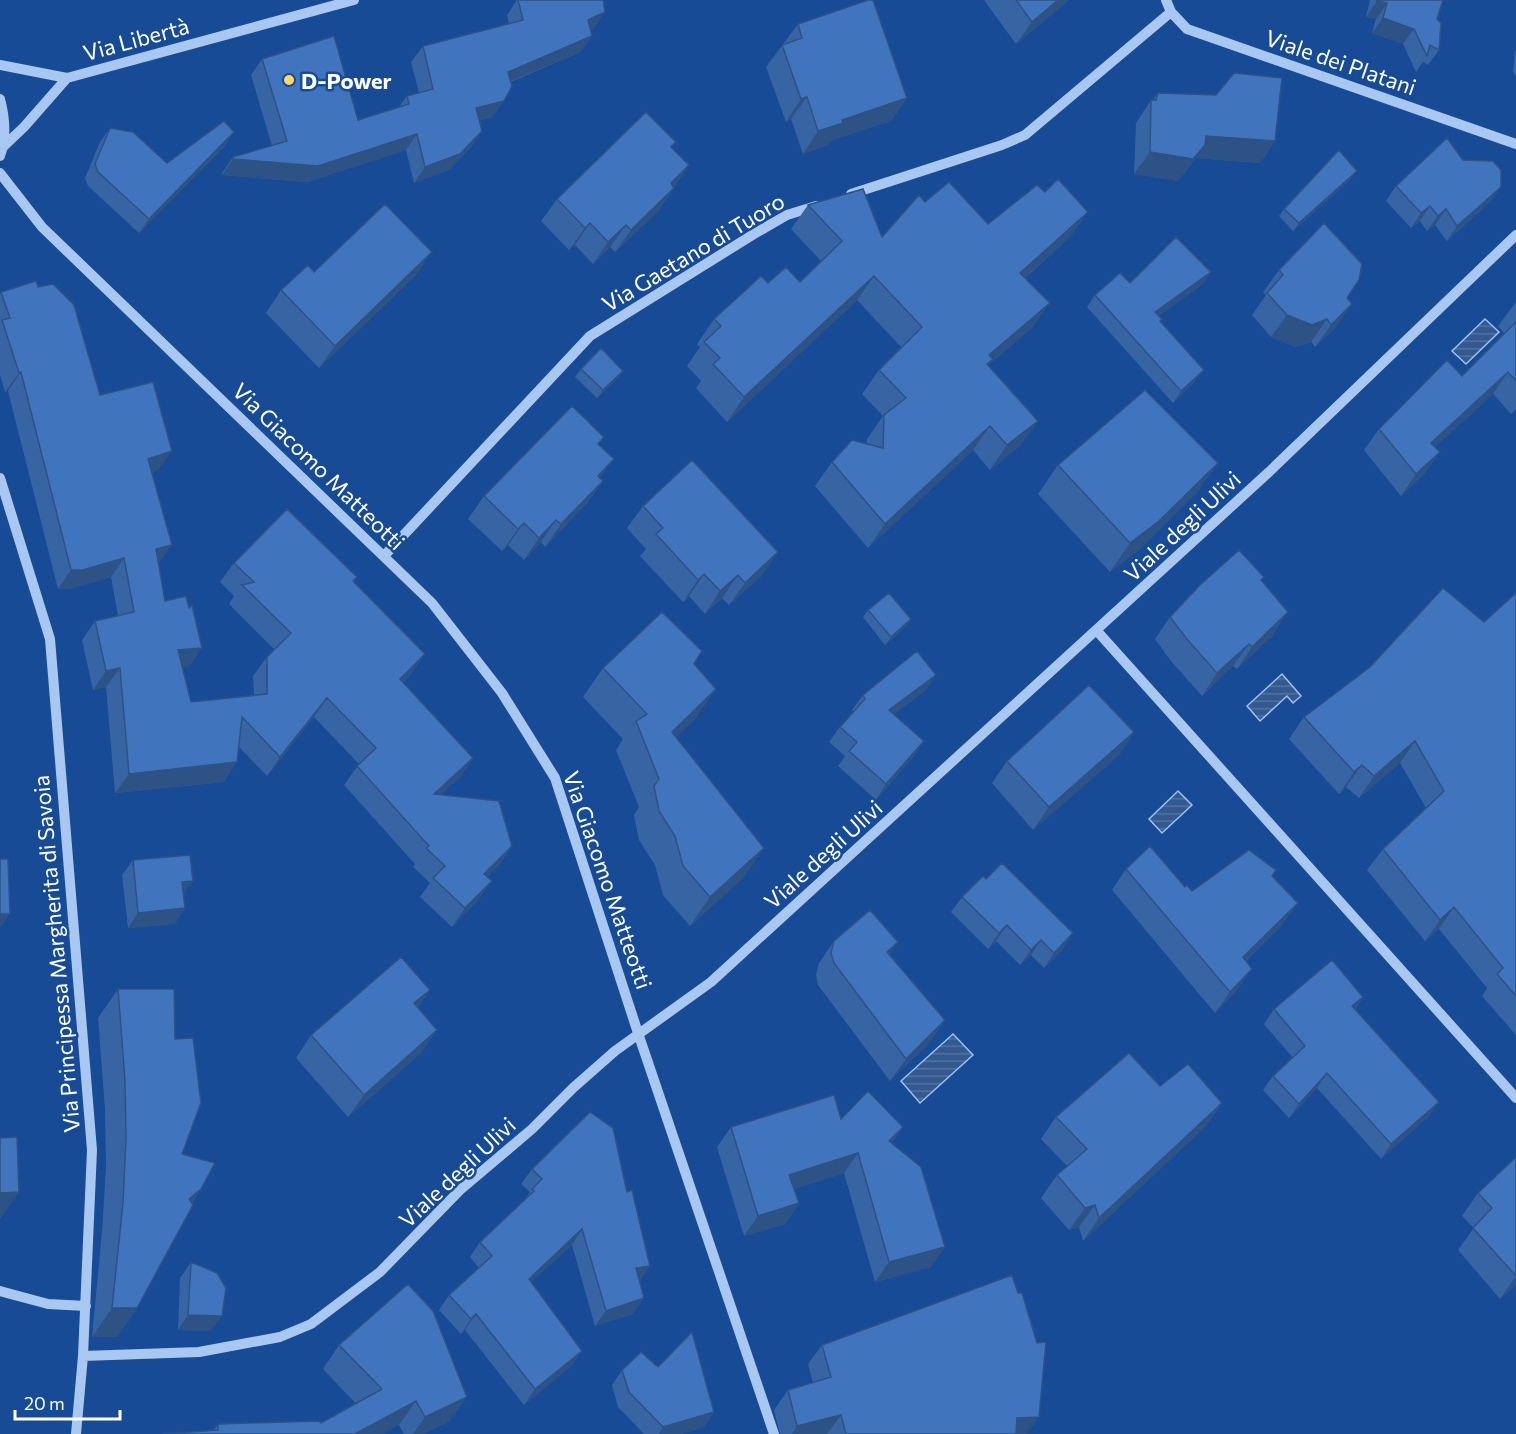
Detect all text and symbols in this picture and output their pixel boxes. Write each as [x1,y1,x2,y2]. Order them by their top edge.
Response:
street label: Via Libertà [80,12,192,66]
street label: Viale dei Platani [1262,24,1420,100]
place label: D-Power [301,67,392,94]
marker: D-Power [282,73,296,87]
street label: Via Gaetano di Tuoro [597,187,789,317]
street label: Via Giacomo Matteotti [227,377,411,555]
street label: Viale degli Ulivi [1118,465,1246,587]
street label: Via Giacomo Matteotti [558,767,658,993]
street label: Via Principessa Margherita di Savoia [27,774,85,1134]
street label: Viale degli Ulivi [758,794,888,914]
street label: Viale degli Ulivi [393,1111,521,1233]
scale bar [15,1383,120,1421]
text: 20 m [24,1392,65,1414]

